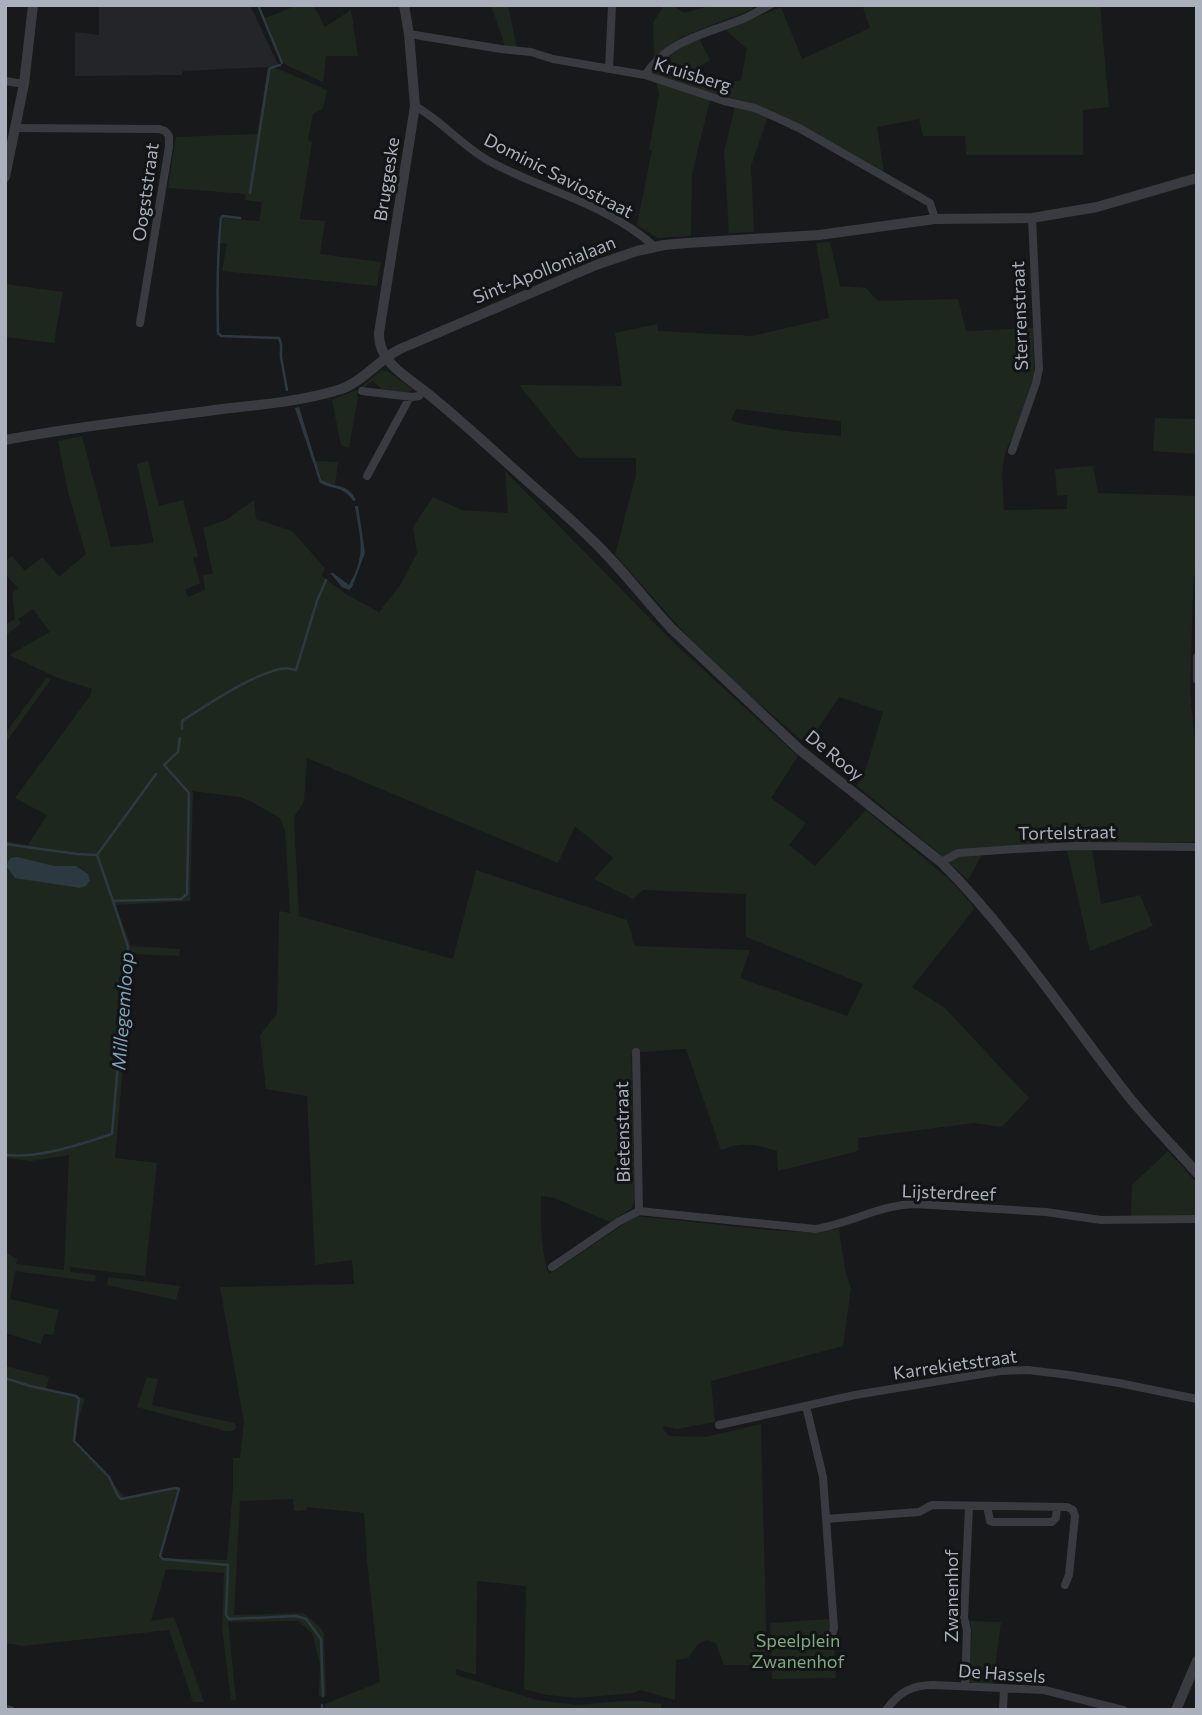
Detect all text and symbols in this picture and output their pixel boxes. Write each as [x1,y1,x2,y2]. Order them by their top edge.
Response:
street label: Kruisberg [652,52,734,96]
street label: Dominic Saviostraat [481,128,637,222]
street label: Bruggeske [369,135,403,223]
street label: Oogststraat [127,141,163,243]
street label: Sint-Apollonialaan [469,230,619,308]
street label: Sterrenstraat [1006,261,1032,371]
street label: De Rooy [802,725,868,785]
street label: Tortelstraat [1018,820,1116,844]
water label: Millegemloop [106,951,138,1071]
street label: Bietenstraat [610,1081,634,1183]
street label: Lijsterdreef [901,1179,998,1205]
street label: Karrekietstraat [892,1344,1018,1384]
street label: Zwanenhof [940,1549,962,1643]
park label: Speelplein Zwanenhof [751,1629,845,1672]
street label: De Hassels [957,1659,1047,1687]

